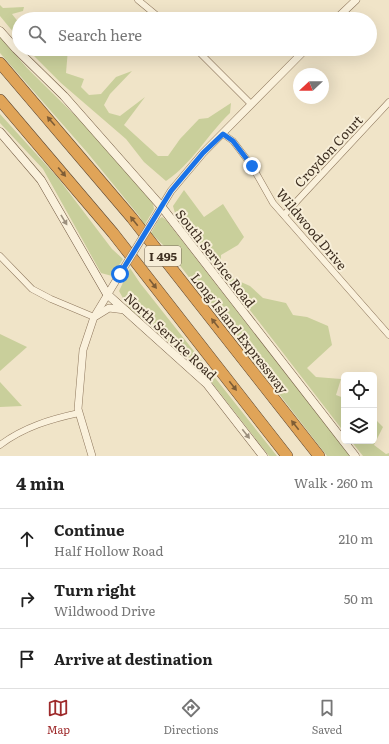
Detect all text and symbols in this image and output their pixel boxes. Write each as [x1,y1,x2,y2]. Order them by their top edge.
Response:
search box [12,12,377,56]
icon: search [26,23,48,45]
text: Search here [58,23,142,46]
north arrow [293,68,329,104]
street label: Croydon Court [289,110,367,191]
one-way arrow [47,115,56,126]
route end [243,157,261,175]
one-way arrow [58,166,67,177]
street label: Wildwood Drive [272,184,352,274]
street label: South Service Road [172,205,260,311]
one-way arrow [61,214,68,226]
one-way arrow [130,215,139,226]
road number: I 495 [145,246,181,266]
route start [111,265,129,283]
street label: Long Island Expressway [187,269,293,398]
one-way arrow [148,278,157,289]
street label: North Service Road [121,288,221,384]
one-way arrow [211,317,219,328]
map controls [341,372,377,444]
button: locate [341,372,377,408]
one-way arrow [228,381,236,391]
button: layers [341,408,377,444]
one-way arrow [290,420,299,431]
one-way arrow [242,429,251,440]
text: 4 min [16,470,65,495]
text: Walk · 260 m [294,473,373,492]
text: Continue [54,518,124,541]
icon: ahead [16,528,38,550]
text: 210 m [338,529,373,548]
text: Half Hollow Road [54,541,164,560]
text: Turn right [54,578,136,601]
icon: right [16,588,38,610]
text: 50 m [344,589,373,608]
text: Wildwood Drive [54,601,155,620]
text: Arrive at destination [54,647,213,670]
icon: arrive [16,648,38,670]
tab: Map [47,697,70,737]
tab: Directions [163,697,218,737]
tab: Saved [312,697,342,737]

